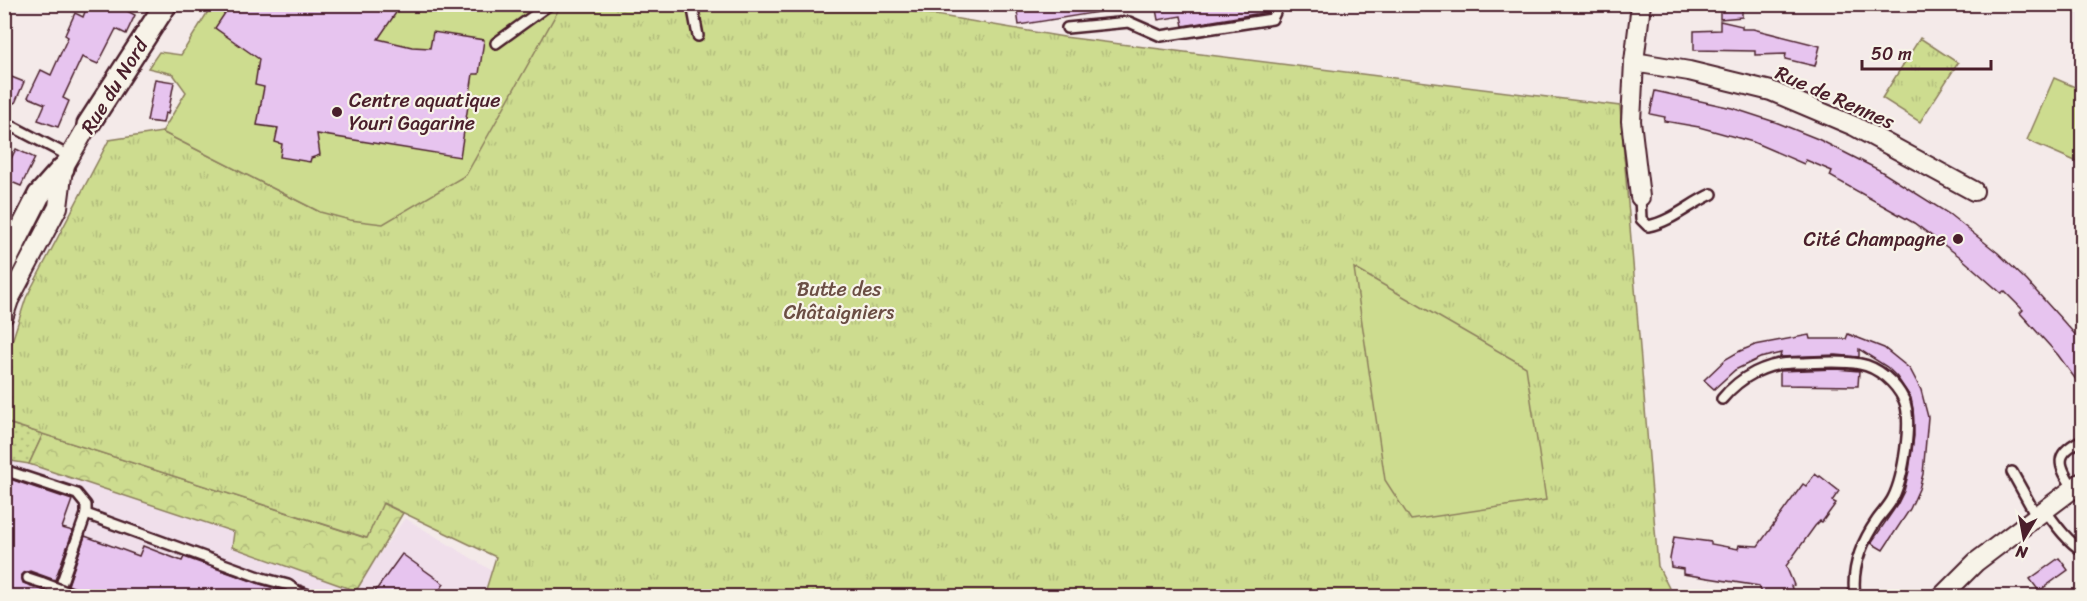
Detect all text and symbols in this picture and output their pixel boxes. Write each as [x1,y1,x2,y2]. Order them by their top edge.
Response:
street label: Rue du Nord [71,30,159,141]
scale bar [1862,33,1991,71]
text: 50 m [1871,38,1912,70]
street label: Rue de Rennes [1770,56,1901,140]
place label: Centre aquatique Youri Gagarine [349,83,501,141]
marker: Centre aquatique Youri Gagarine [330,105,344,119]
place label: Cité Champagne [1804,222,1946,257]
marker: Cité Champagne [1951,232,1965,246]
park label: Butte des Châtaigniers [784,272,895,330]
north arrow [1994,508,2054,568]
text: N [2013,537,2030,568]

